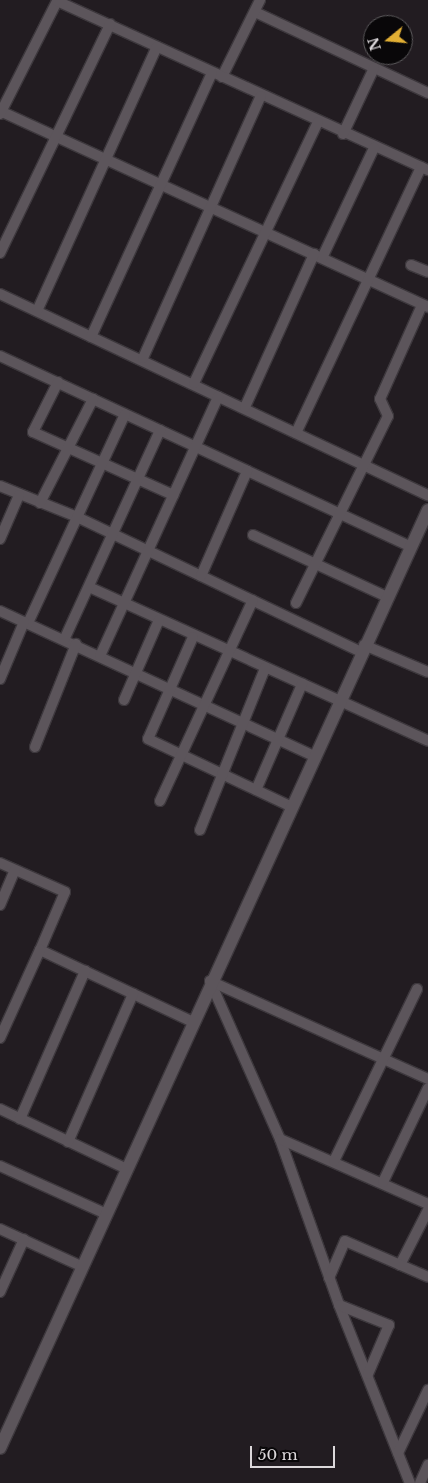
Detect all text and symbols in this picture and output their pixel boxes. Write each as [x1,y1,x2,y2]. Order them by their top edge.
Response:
north arrow [363,15,413,65]
text: N [364,35,385,53]
scale bar [253,1436,338,1468]
text: 50 m [258,1445,298,1464]

